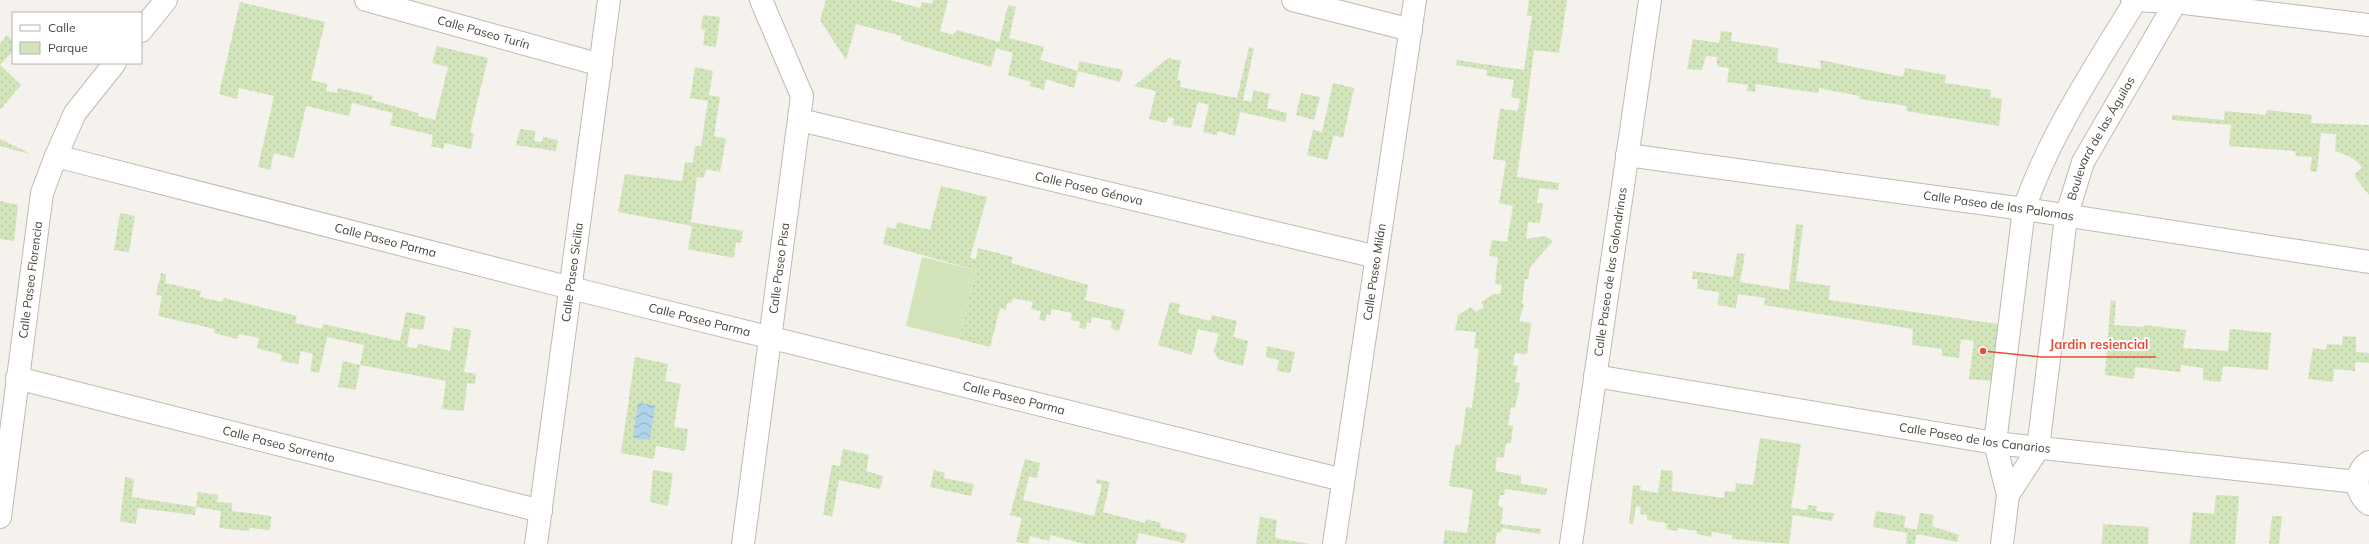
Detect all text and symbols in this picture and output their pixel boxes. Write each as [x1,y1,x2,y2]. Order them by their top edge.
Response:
legend [12,12,142,64]
street label: Calle Paseo Turín [436,12,532,52]
text: Calle [48,20,75,35]
text: Parque [48,40,88,55]
street label: Boulevard de las Águilas [2064,74,2138,202]
street label: Calle Paseo Génova [1034,168,1145,208]
street label: Calle Paseo de las Golondrinas [1590,186,1630,357]
street label: Calle Paseo de las Palomas [1922,187,2075,224]
street label: Calle Paseo Florencia [15,220,45,339]
street label: Calle Paseo Parma [333,220,438,260]
street label: Calle Paseo Sicilia [558,222,586,323]
street label: Calle Paseo Pisa [765,222,792,315]
street label: Calle Paseo Milán [1359,222,1389,322]
street label: Calle Paseo Parma [647,300,752,339]
callout: Jardin resiencial [2041,332,2156,357]
text: Jardin resiencial [2049,336,2149,352]
street label: Calle Paseo Parma [961,378,1067,418]
street label: Calle Paseo de los Canarios [1898,419,2052,456]
street label: Calle Paseo Sorrento [221,422,337,465]

